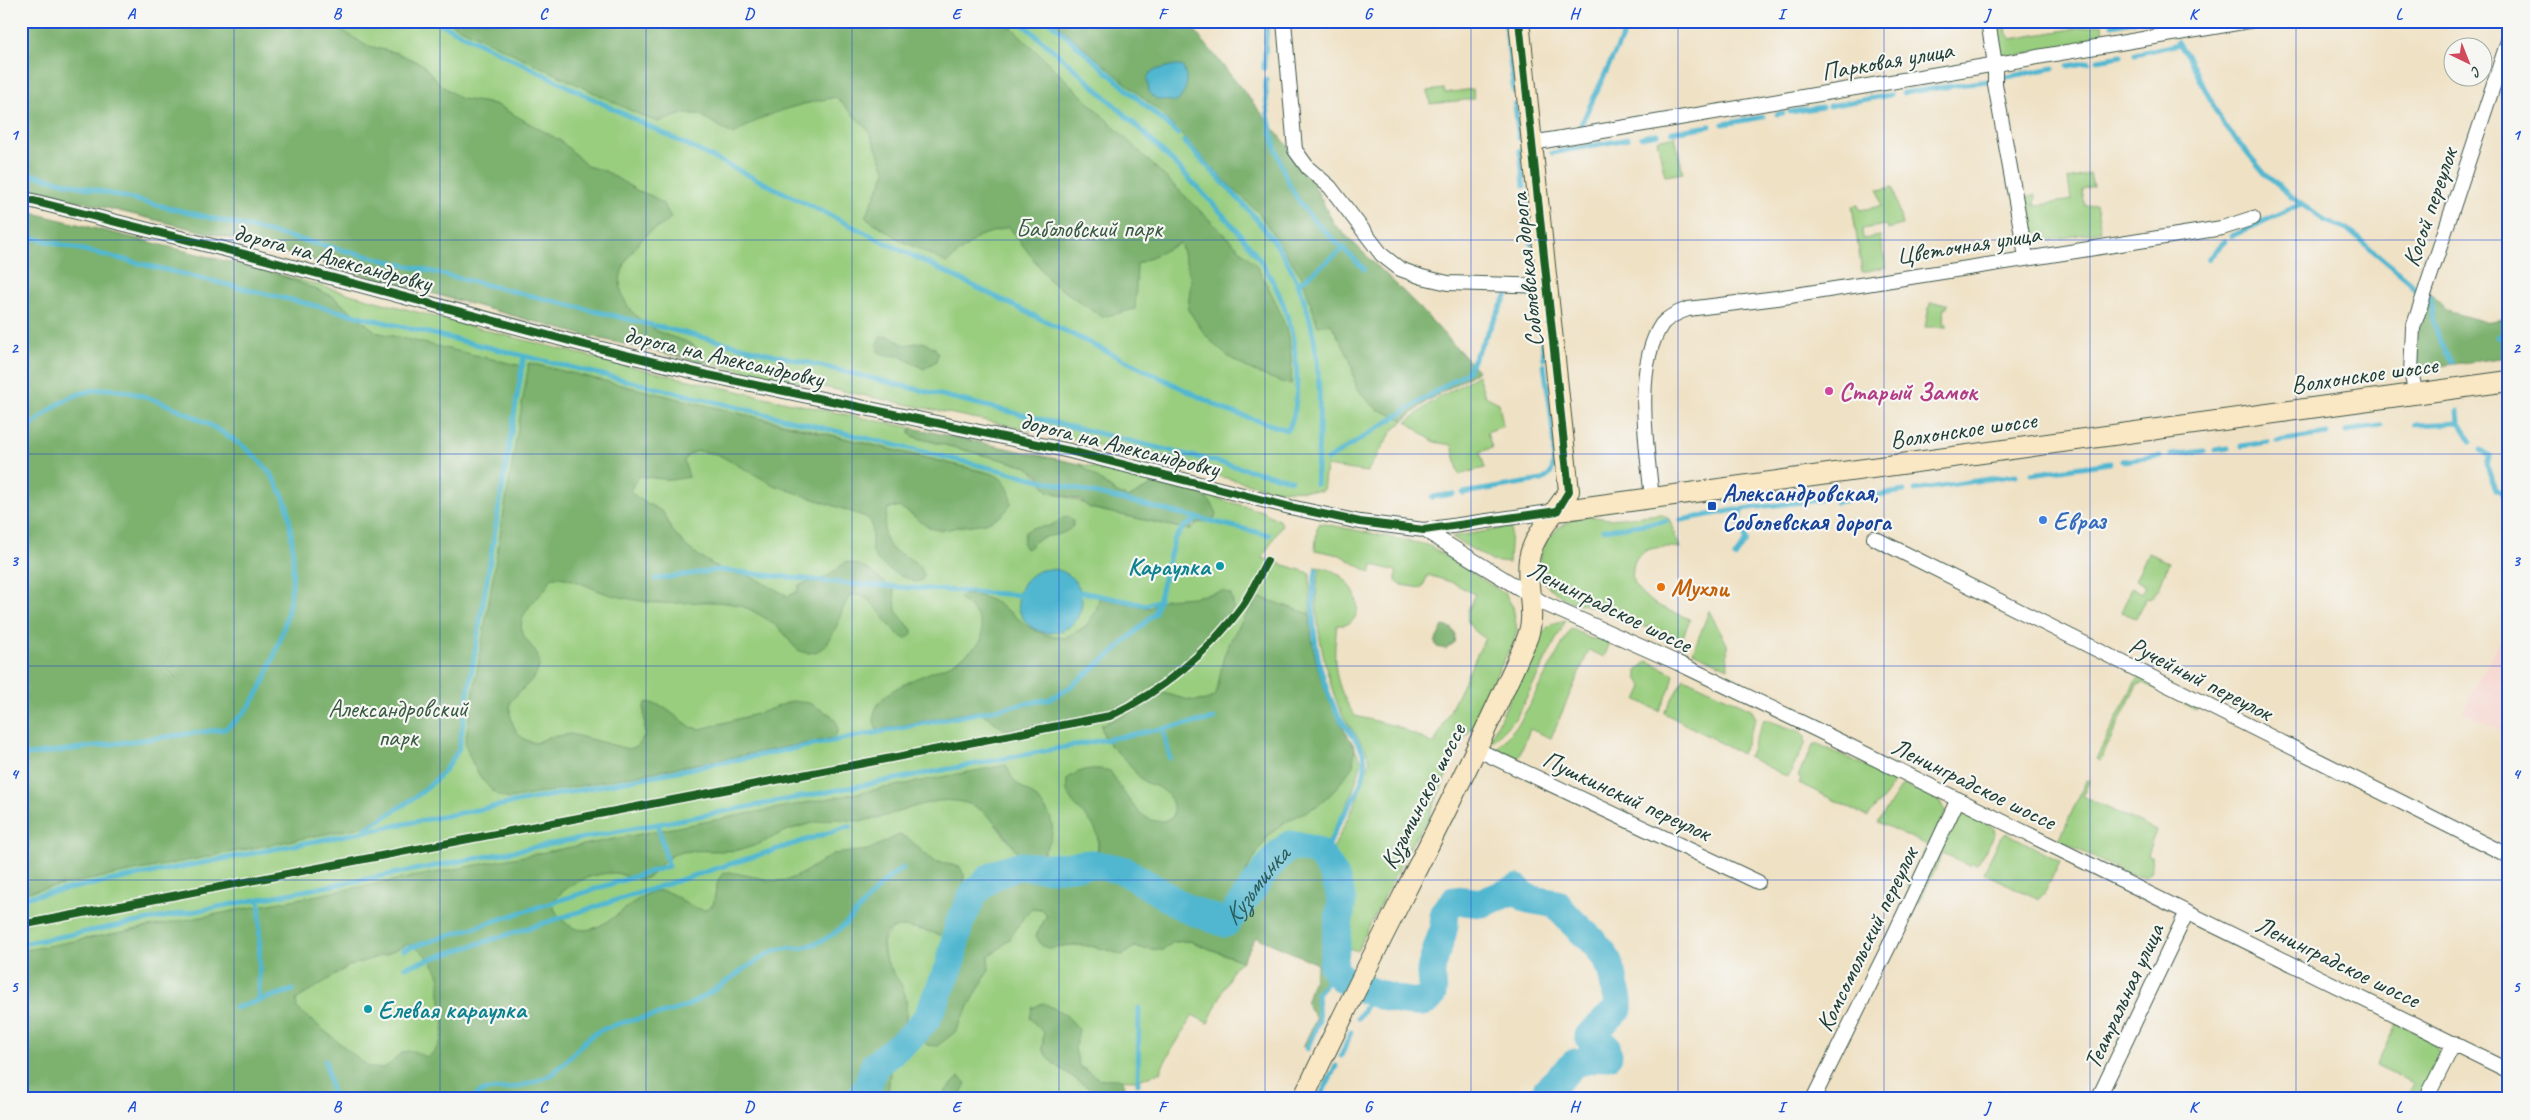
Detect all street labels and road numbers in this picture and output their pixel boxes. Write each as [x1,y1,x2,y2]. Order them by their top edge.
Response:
street label: Парковая улица [1819,33,1958,88]
street label: Косой переулок [2395,141,2466,271]
street label: Соболевская дорога [1503,189,1551,348]
street label: дорога на Александровку [230,216,437,300]
street label: Цветочная улица [1894,217,2044,272]
street label: дорога на Александровку [621,318,828,396]
street label: Волхонское шоссе [2289,349,2441,401]
street label: Волхонское шоссе [1888,404,2040,456]
street label: дорога на Александровку [1017,405,1224,485]
street label: Ленинградское шоссе [1522,553,1698,661]
street label: Ручейный переулок [2124,629,2280,730]
street label: Кузьминское шоссе [1373,717,1475,875]
street label: Ленинградское шоссе [1886,730,2062,838]
street label: Пушкинский переулок [1538,743,1718,850]
street label: Комсомольский переулок [1808,840,1927,1037]
street label: Ленинградское шоссе [2250,908,2426,1016]
street label: Театральная улица [2076,917,2172,1074]

